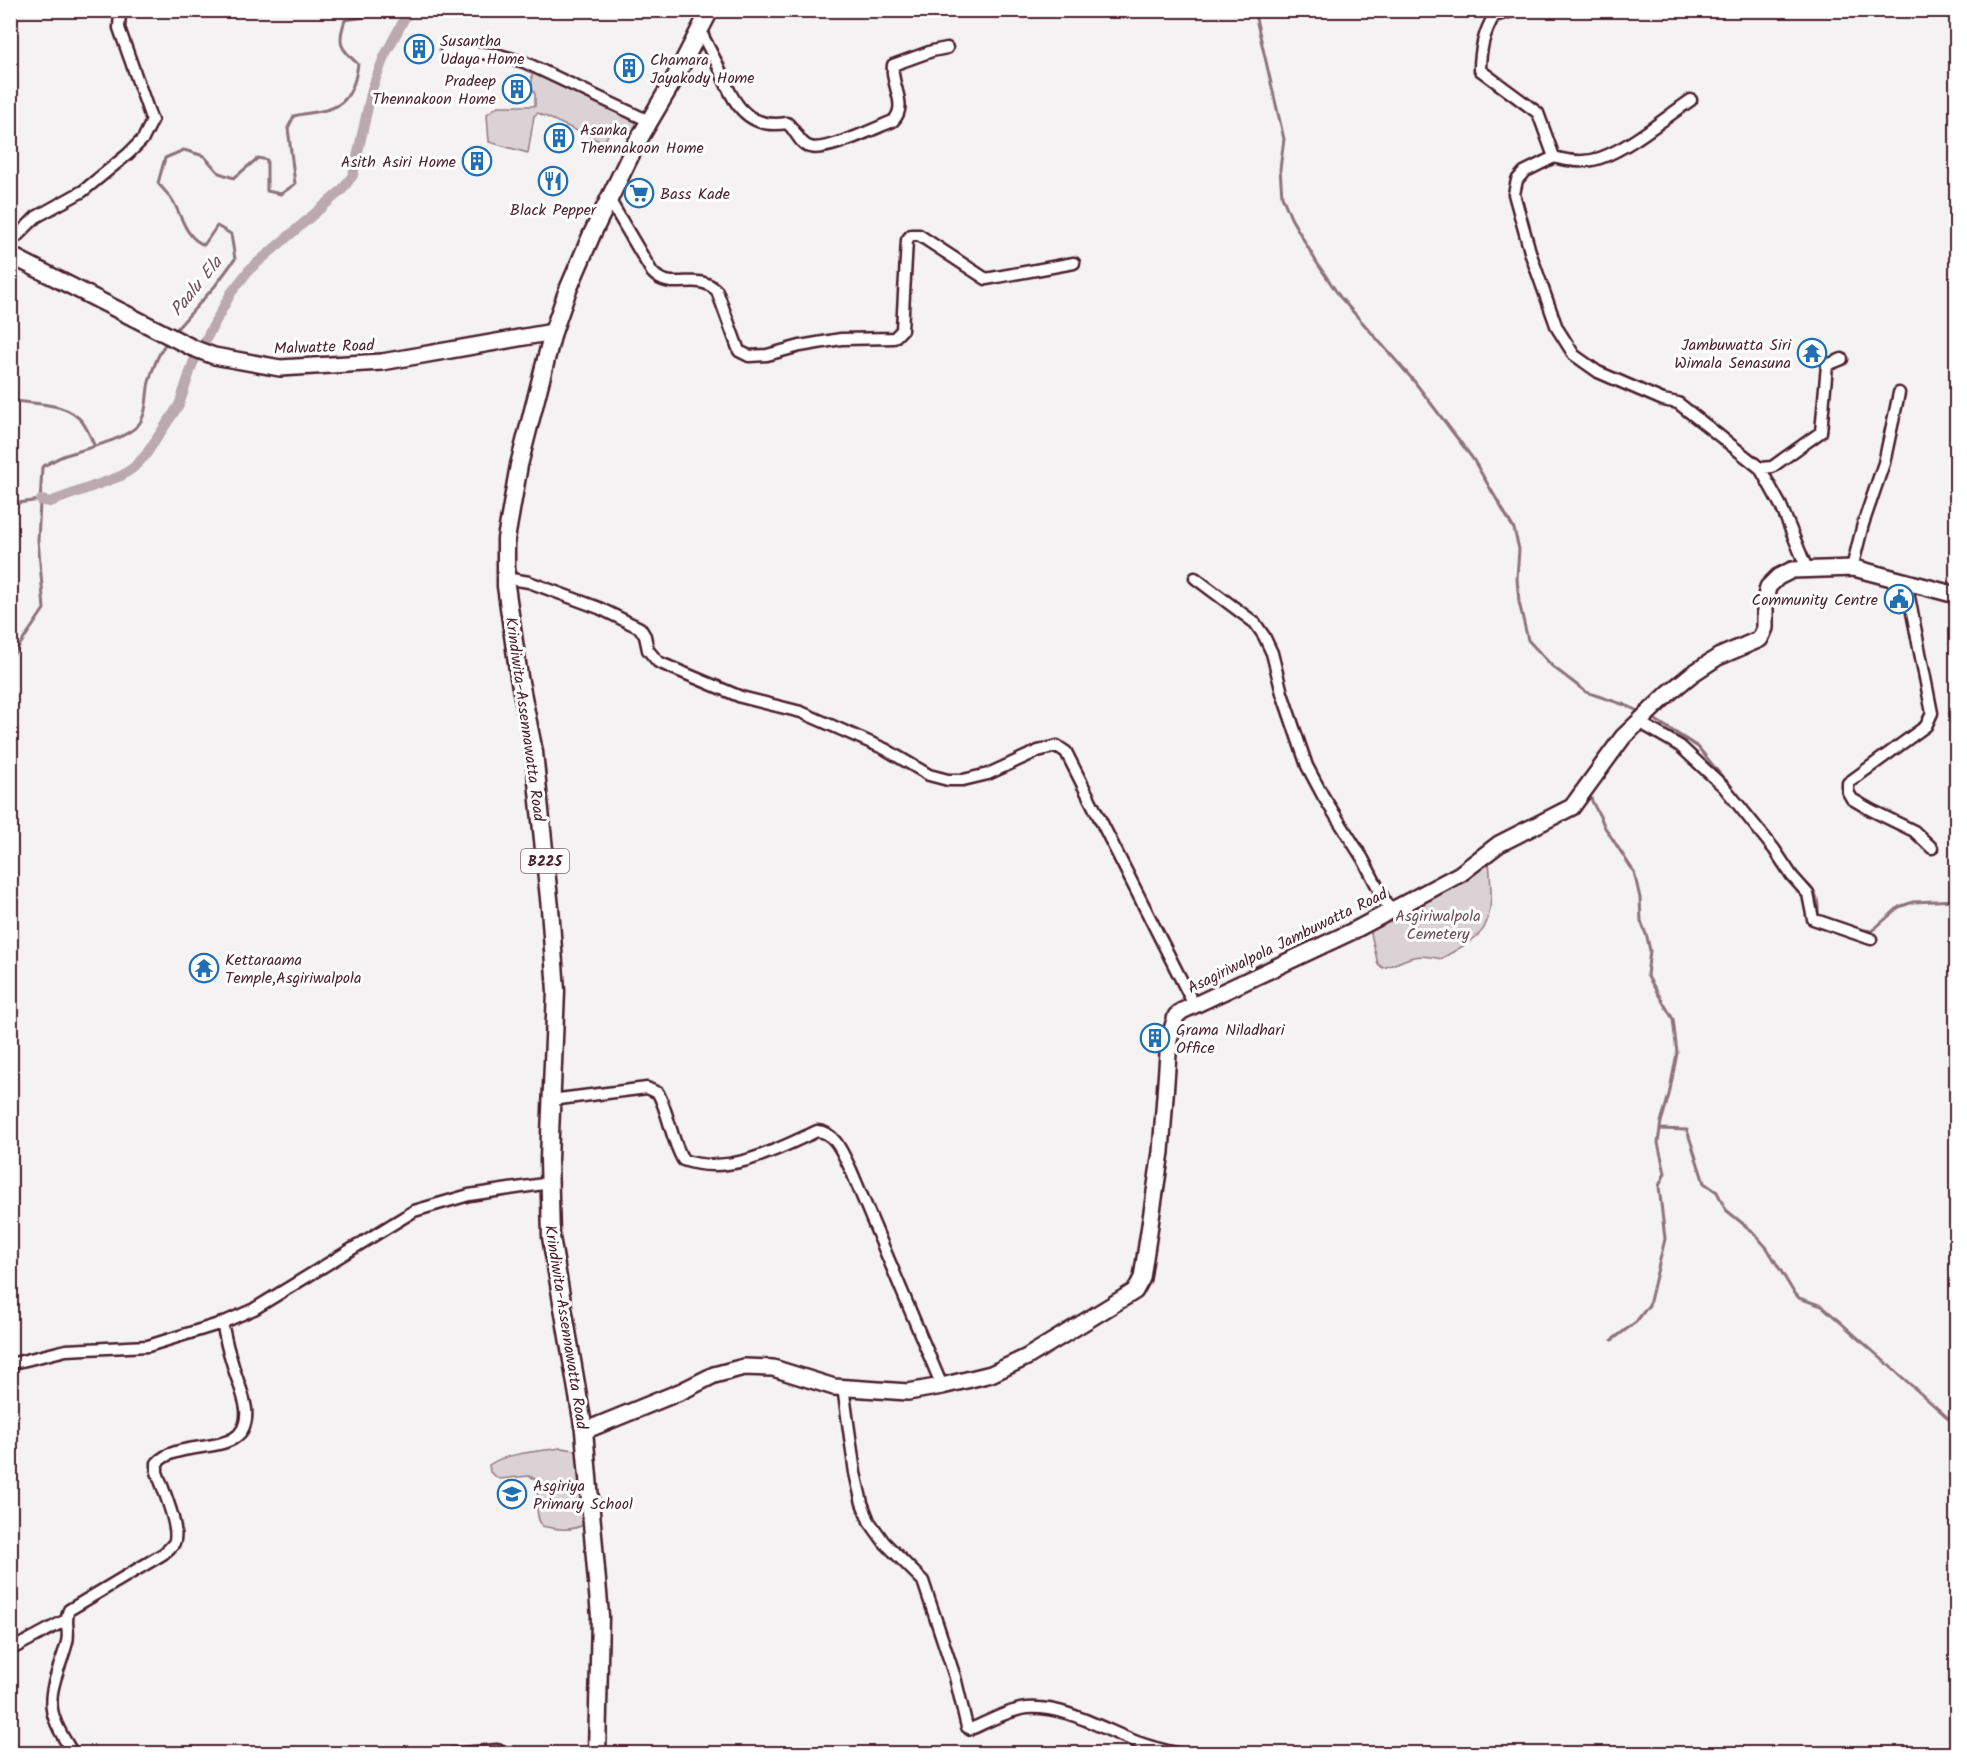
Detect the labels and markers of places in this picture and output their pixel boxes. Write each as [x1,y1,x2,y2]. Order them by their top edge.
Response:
place label: Susantha Udaya Home [440,29,524,72]
building icon: Susantha Udaya Home [403,33,435,65]
place label: Chamara Jayakody Home [650,48,755,91]
building icon: Chamara Jayakody Home [613,52,645,84]
place label: Pradeep Thennakoon Home [372,69,496,112]
building icon: Pradeep Thennakoon Home [501,73,533,105]
place label: Asanka Thennakoon Home [580,118,704,161]
building icon: Asanka Thennakoon Home [543,122,575,154]
building icon: Asith Asiri Home [461,145,493,177]
place label: Asith Asiri Home [341,150,456,175]
restaurant icon: Black Pepper [537,165,569,197]
supermarket icon: Bass Kade [623,177,655,209]
place label: Bass Kade [660,182,730,207]
place label: Black Pepper [510,198,598,223]
place label: Jambuwatta Siri Wimala Senasuna [1674,333,1792,376]
temple icon: Jambuwatta Siri Wimala Senasuna [1796,337,1828,369]
public building icon: Community Centre [1883,583,1915,615]
place label: Community Centre [1752,588,1878,613]
place label: Kettaraama Temple,Asgiriwalpola [225,948,361,991]
temple icon: Kettaraama Temple,Asgiriwalpola [188,952,220,984]
place label: Grama Niladhari Office [1176,1018,1286,1061]
building icon: Grama Niladhari Office [1139,1022,1171,1054]
place label: Asgiriya Primary School [533,1474,633,1517]
school or university icon: Asgiriya Primary School [496,1478,528,1510]

